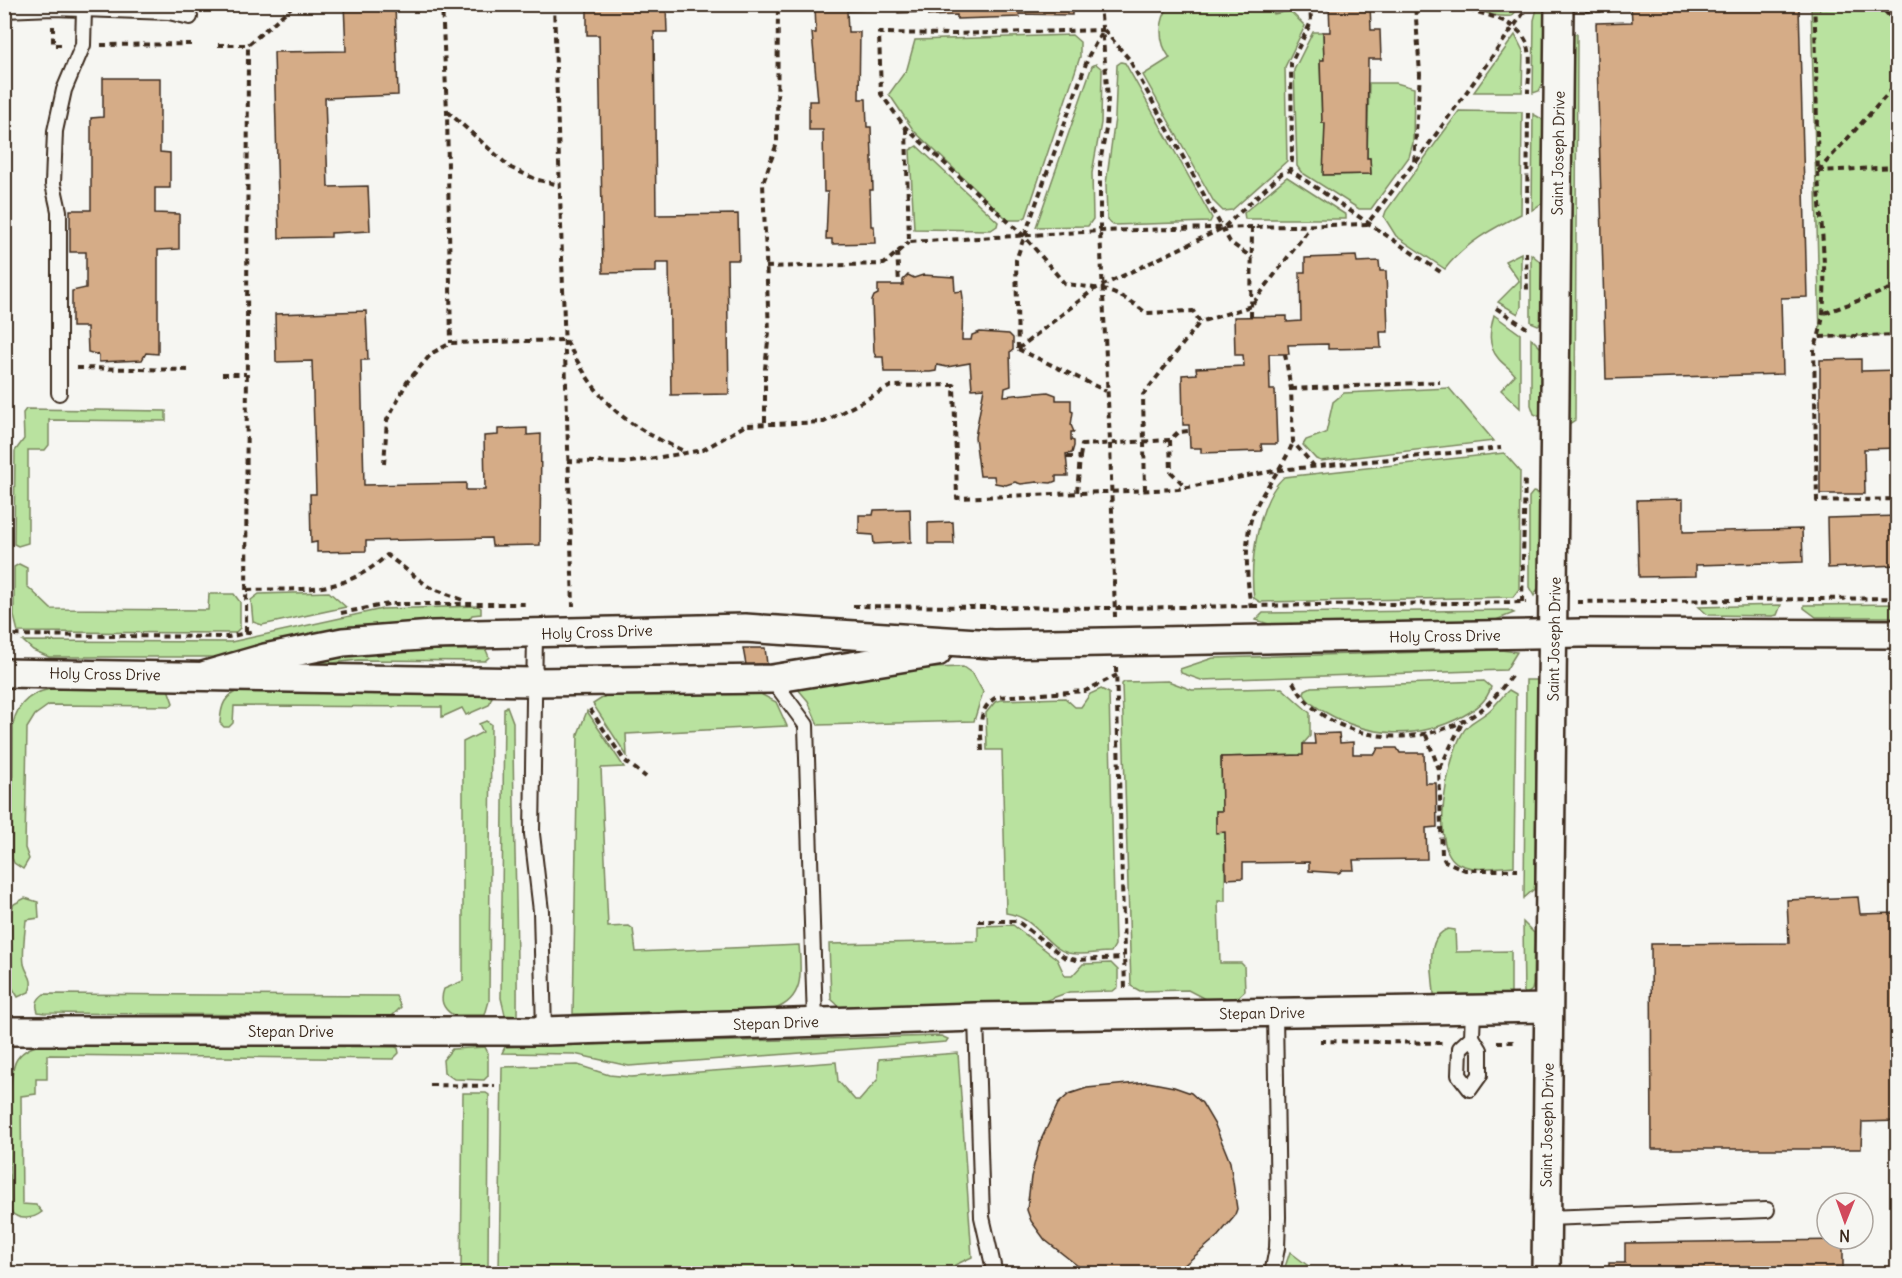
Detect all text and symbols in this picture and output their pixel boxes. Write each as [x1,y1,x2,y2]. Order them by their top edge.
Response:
street label: Saint Joseph Drive [1547,91,1569,215]
street label: Saint Joseph Drive [1543,577,1565,701]
street label: Holy Cross Drive [541,621,653,643]
street label: Holy Cross Drive [1389,626,1501,646]
street label: Holy Cross Drive [49,664,161,684]
street label: Stepan Drive [1219,1003,1305,1023]
street label: Stepan Drive [733,1012,819,1034]
street label: Stepan Drive [248,1022,334,1041]
street label: Saint Joseph Drive [1536,1063,1558,1187]
north arrow [1815,1191,1875,1251]
text: N [1839,1226,1850,1246]

